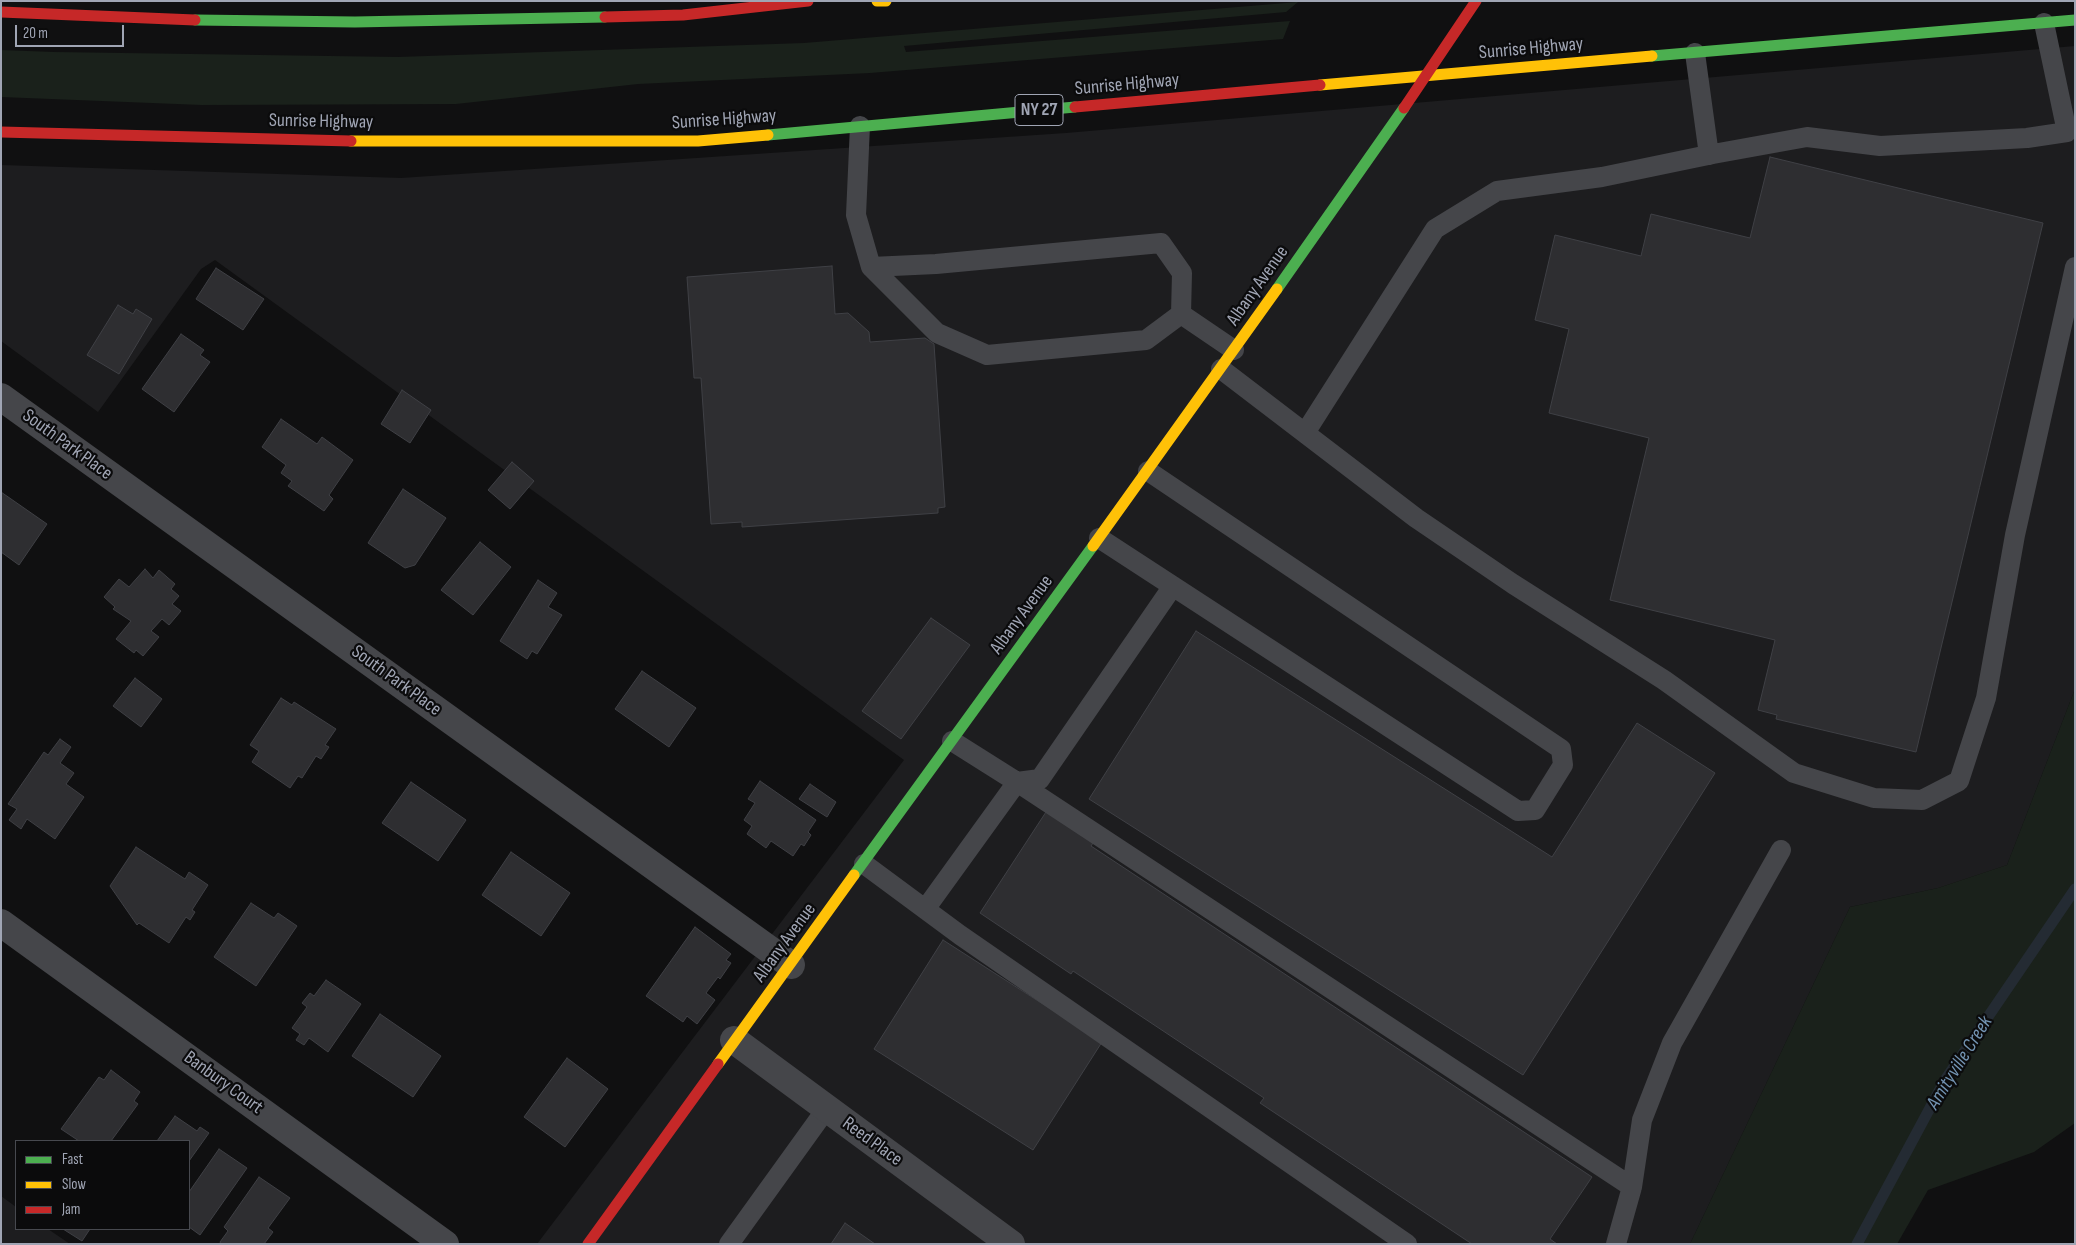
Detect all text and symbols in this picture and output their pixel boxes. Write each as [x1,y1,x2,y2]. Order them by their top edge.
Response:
scale bar [18,15,126,47]
text: 20 m [23,24,48,43]
street label: Sunrise Highway [1478,33,1584,65]
street label: Sunrise Highway [1074,69,1180,101]
road number: NY 27 [1015,94,1063,126]
street label: Sunrise Highway [671,105,777,135]
street label: Sunrise Highway [269,110,373,134]
street label: Albany Avenue [1222,242,1294,330]
street label: South Park Place [18,405,116,485]
street label: Albany Avenue [986,571,1058,659]
street label: South Park Place [347,641,445,721]
street label: Albany Avenue [749,899,821,987]
water label: Amityville Creek [1922,1012,1998,1114]
street label: Banbury Court [179,1047,267,1119]
street label: Reed Place [837,1113,907,1171]
legend [15,1140,190,1230]
text: Fast [62,1150,83,1169]
text: Slow [62,1175,86,1194]
text: Jam [62,1200,80,1219]

